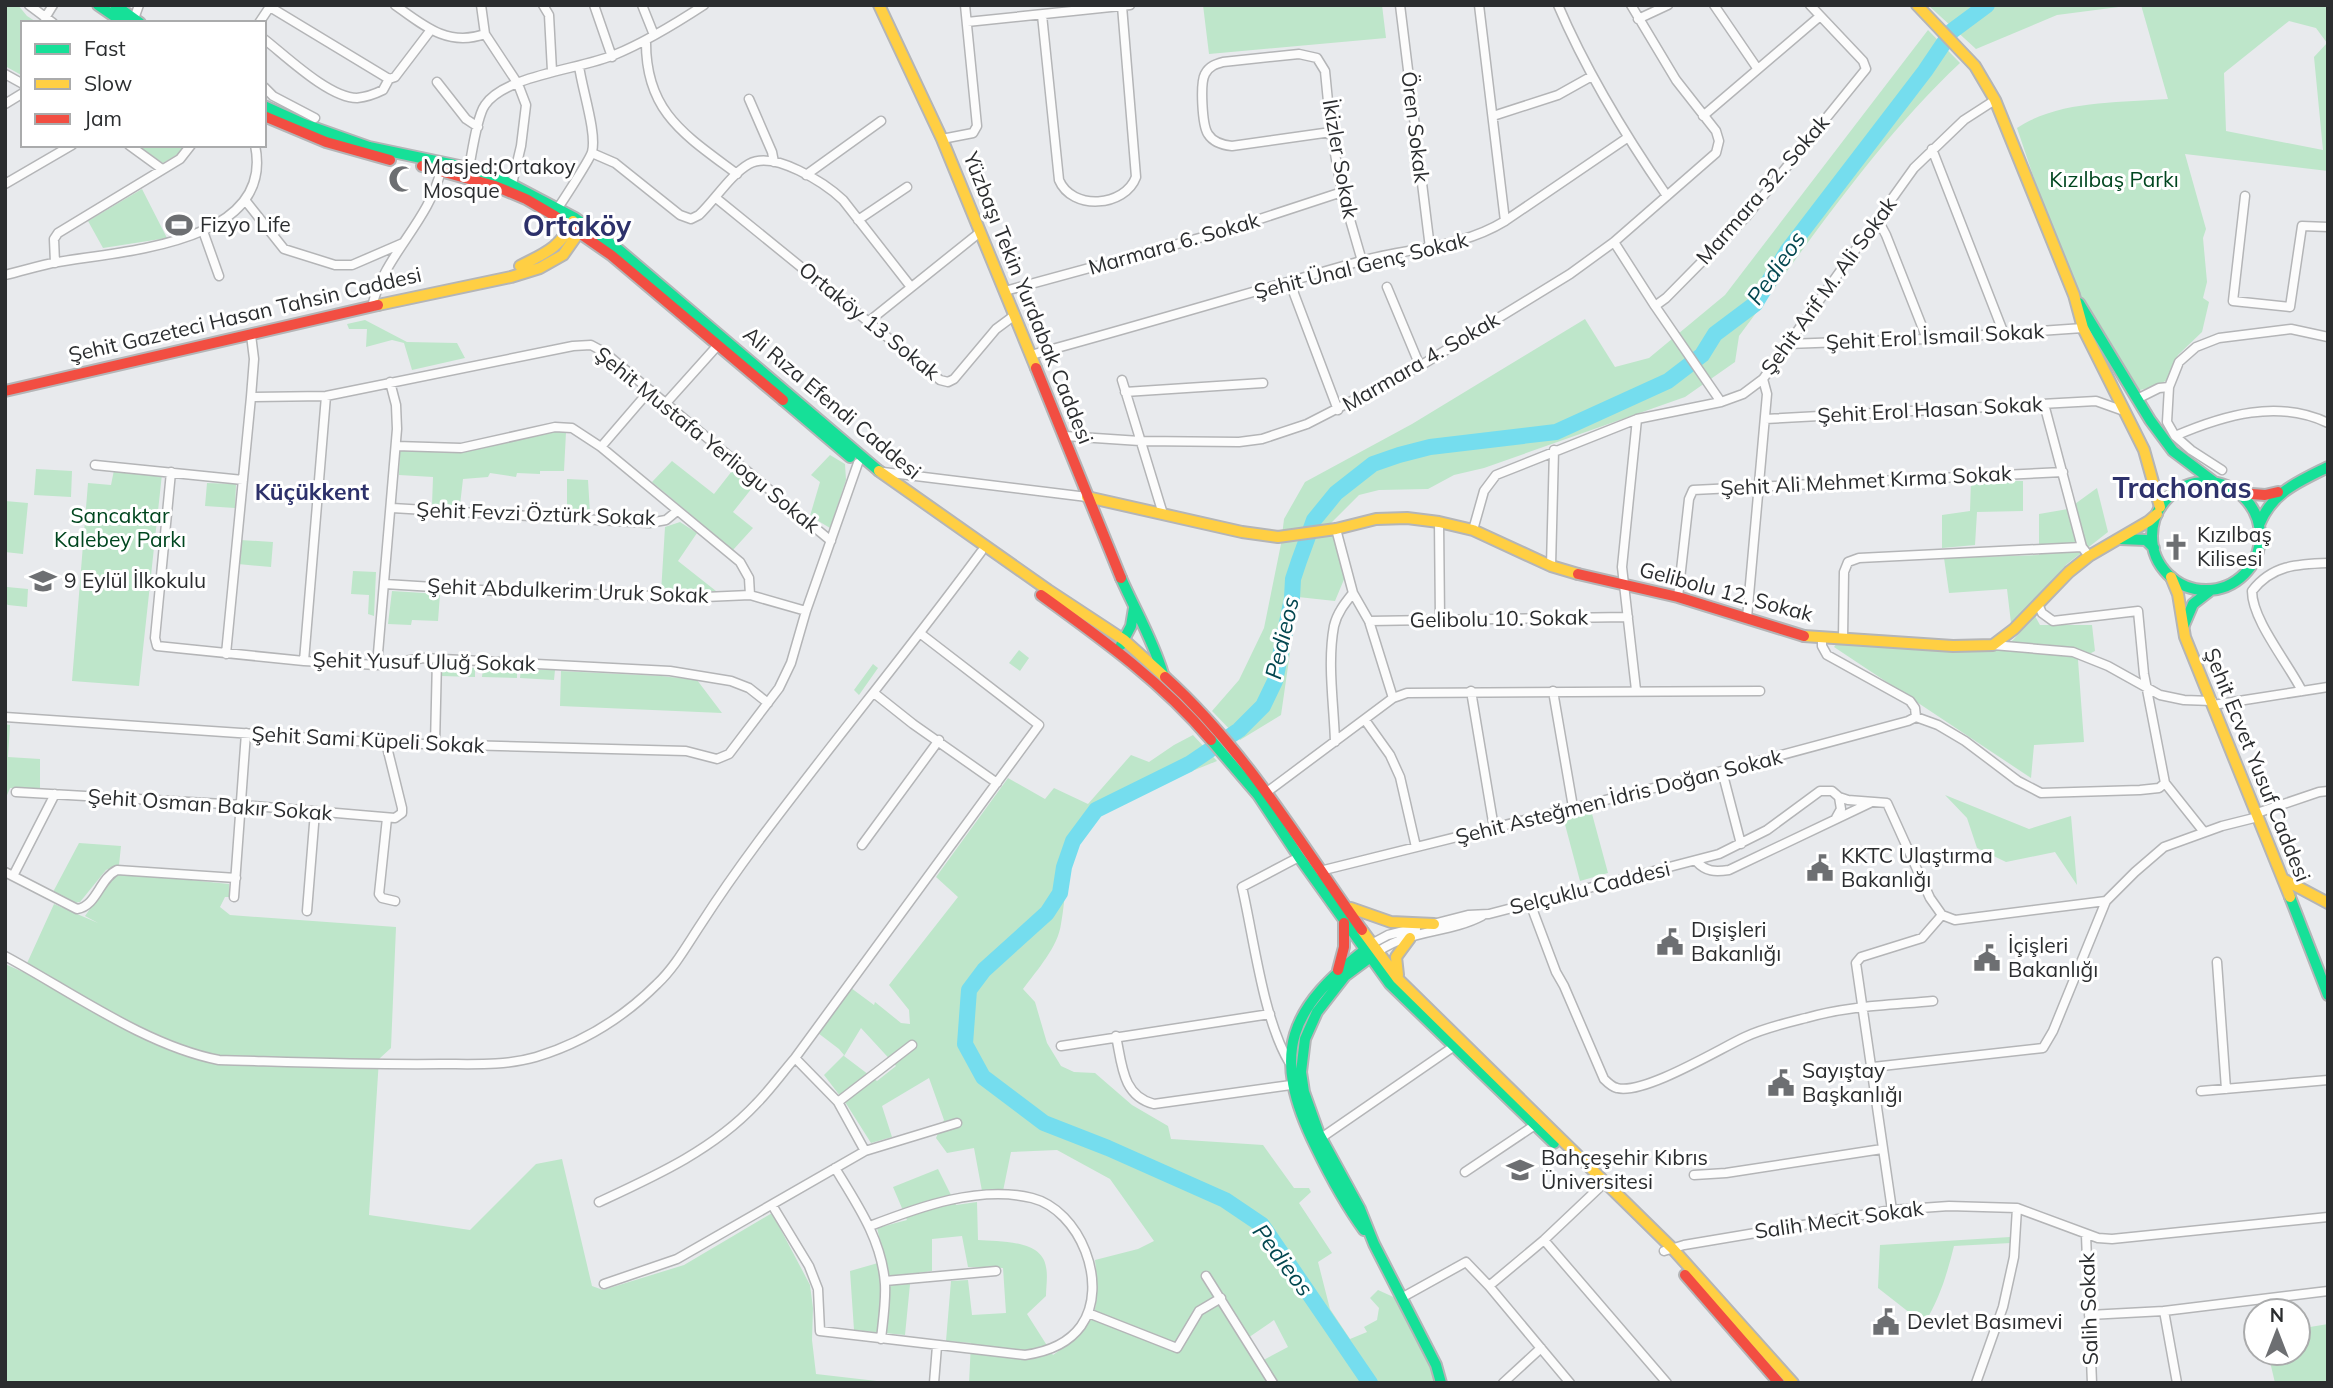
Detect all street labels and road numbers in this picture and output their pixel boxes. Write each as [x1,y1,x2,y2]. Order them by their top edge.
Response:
street label: Ören Sokak [1396,70,1436,184]
street label: İkizler Sokak [1318,97,1364,221]
street label: Marmara 32. Sokak [1690,109,1834,269]
street label: Yüzbaşı Tekin Yurdabak Caddesi [958,147,1100,447]
street label: Şehit Arif M. Ali Sokak [1755,191,1902,379]
street label: Marmara 6. Sokak [1085,206,1263,280]
street label: Şehit Ünal Genç Sokak [1251,226,1471,304]
street label: Ortaköy 13 Sokak [794,256,945,385]
street label: Şehit Gazeteci Hasan Tahsin Caddesi [66,261,424,367]
street label: Marmara 4. Sokak [1337,306,1504,417]
street label: Şehit Erol İsmail Sokak [1825,317,2045,355]
street label: Ali Rıza Efendi Caddesi [739,320,927,484]
street label: Şehit Mustafa Yerliogu Sokak [590,340,825,538]
street label: Şehit Erol Hasan Sokak [1817,390,2043,428]
street label: Şehit Ali Mehmet Kırma Sokak [1720,459,2012,501]
street label: Şehit Fevzi Öztürk Sokak [416,496,656,530]
street label: Gelibolu 12. Sokak [1637,555,1816,627]
street label: Şehit Abdulkerim Uruk Sokak [427,572,709,608]
street label: Gelibolu 10. Sokak [1409,603,1589,633]
street label: Şehit Ecvet Yusuf Caddesi [2199,644,2317,885]
street label: Şehit Yusuf Uluğ Sokak [312,646,536,676]
street label: Şehit Sami Küpeli Sokak [251,720,485,758]
street label: Şehit Asteğmen İdris Doğan Sokak [1453,743,1785,849]
street label: Şehit Osman Bakır Sokak [87,782,333,826]
street label: Selçuklu Caddesi [1507,855,1673,919]
street label: Salih Mecit Sokak [1753,1194,1925,1244]
street label: Salih Sokak [2073,1252,2103,1366]

